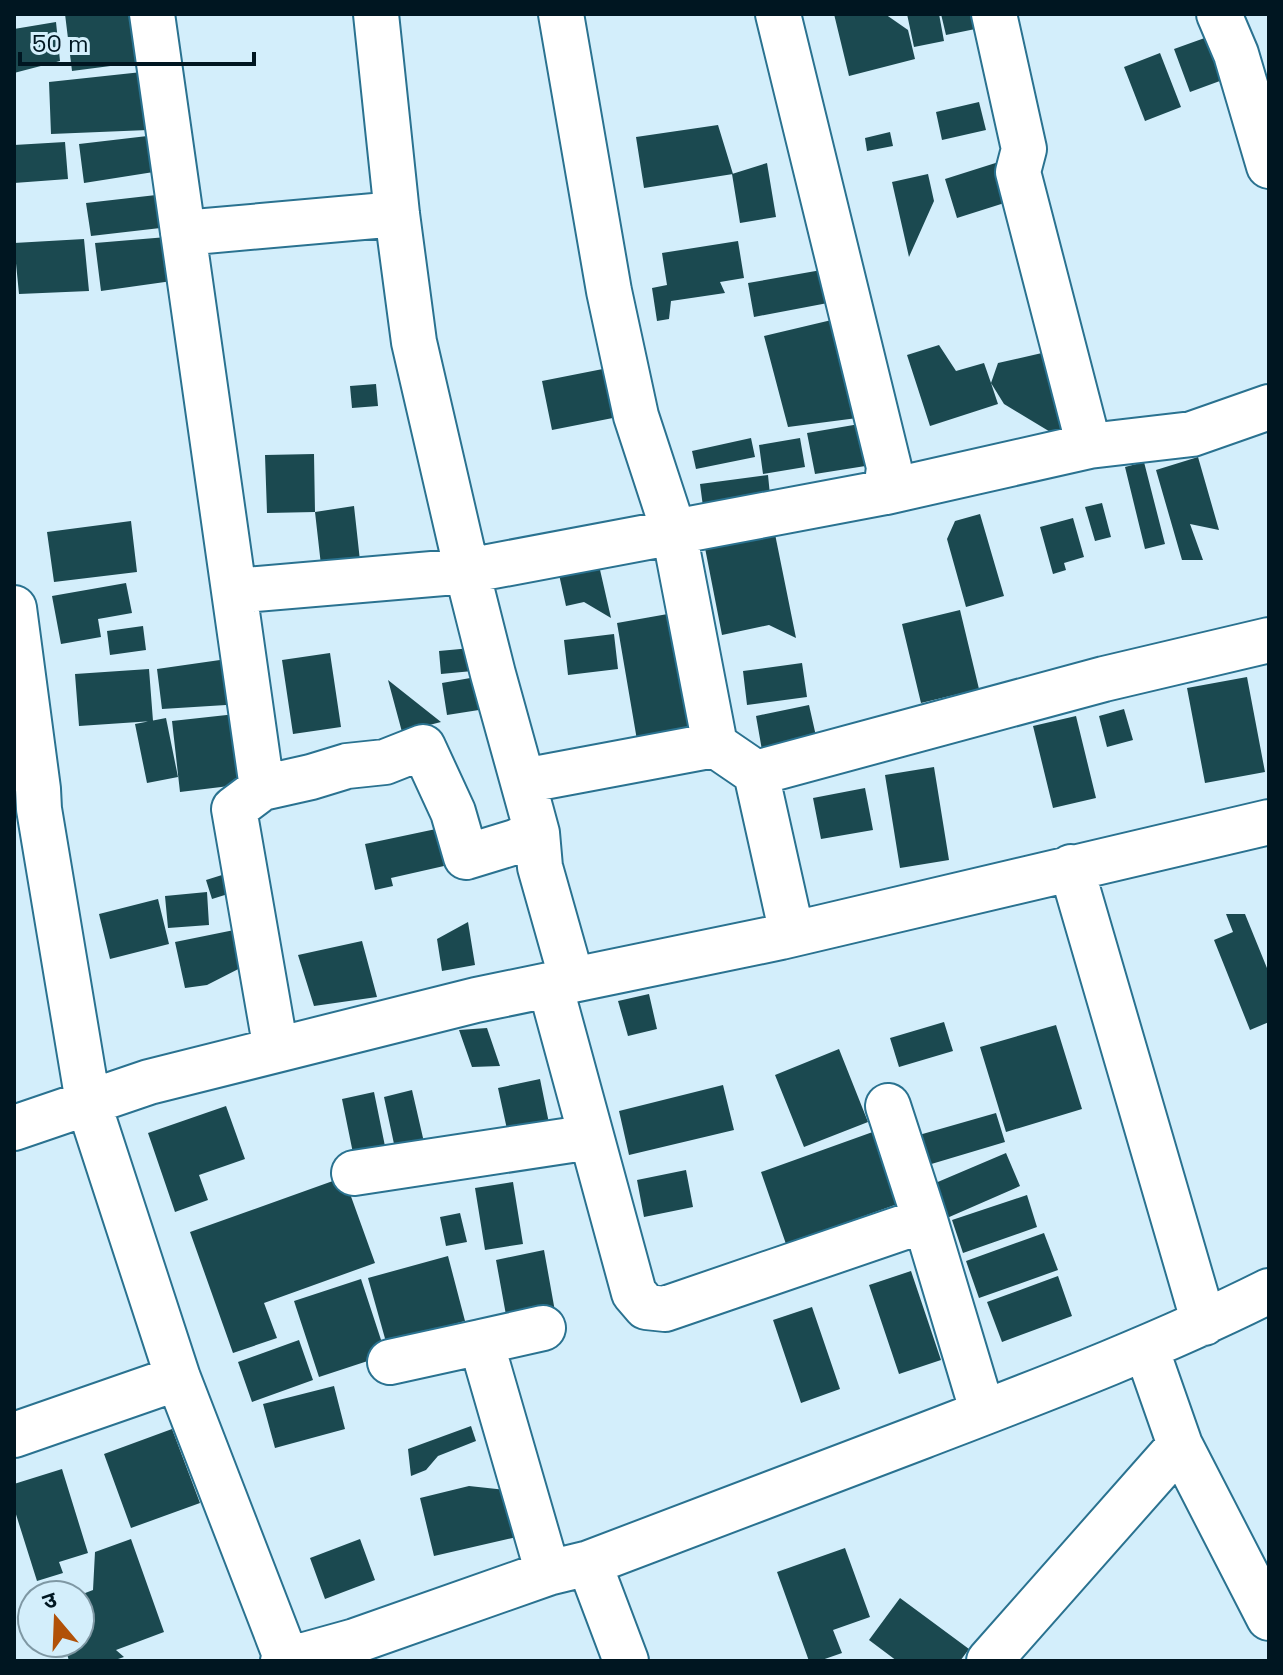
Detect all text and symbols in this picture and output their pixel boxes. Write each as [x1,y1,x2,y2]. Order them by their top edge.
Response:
scale bar [20,16,254,66]
text: 50 m [32,28,89,59]
north arrow [16,1579,96,1659]
text: उ [39,1584,61,1615]

